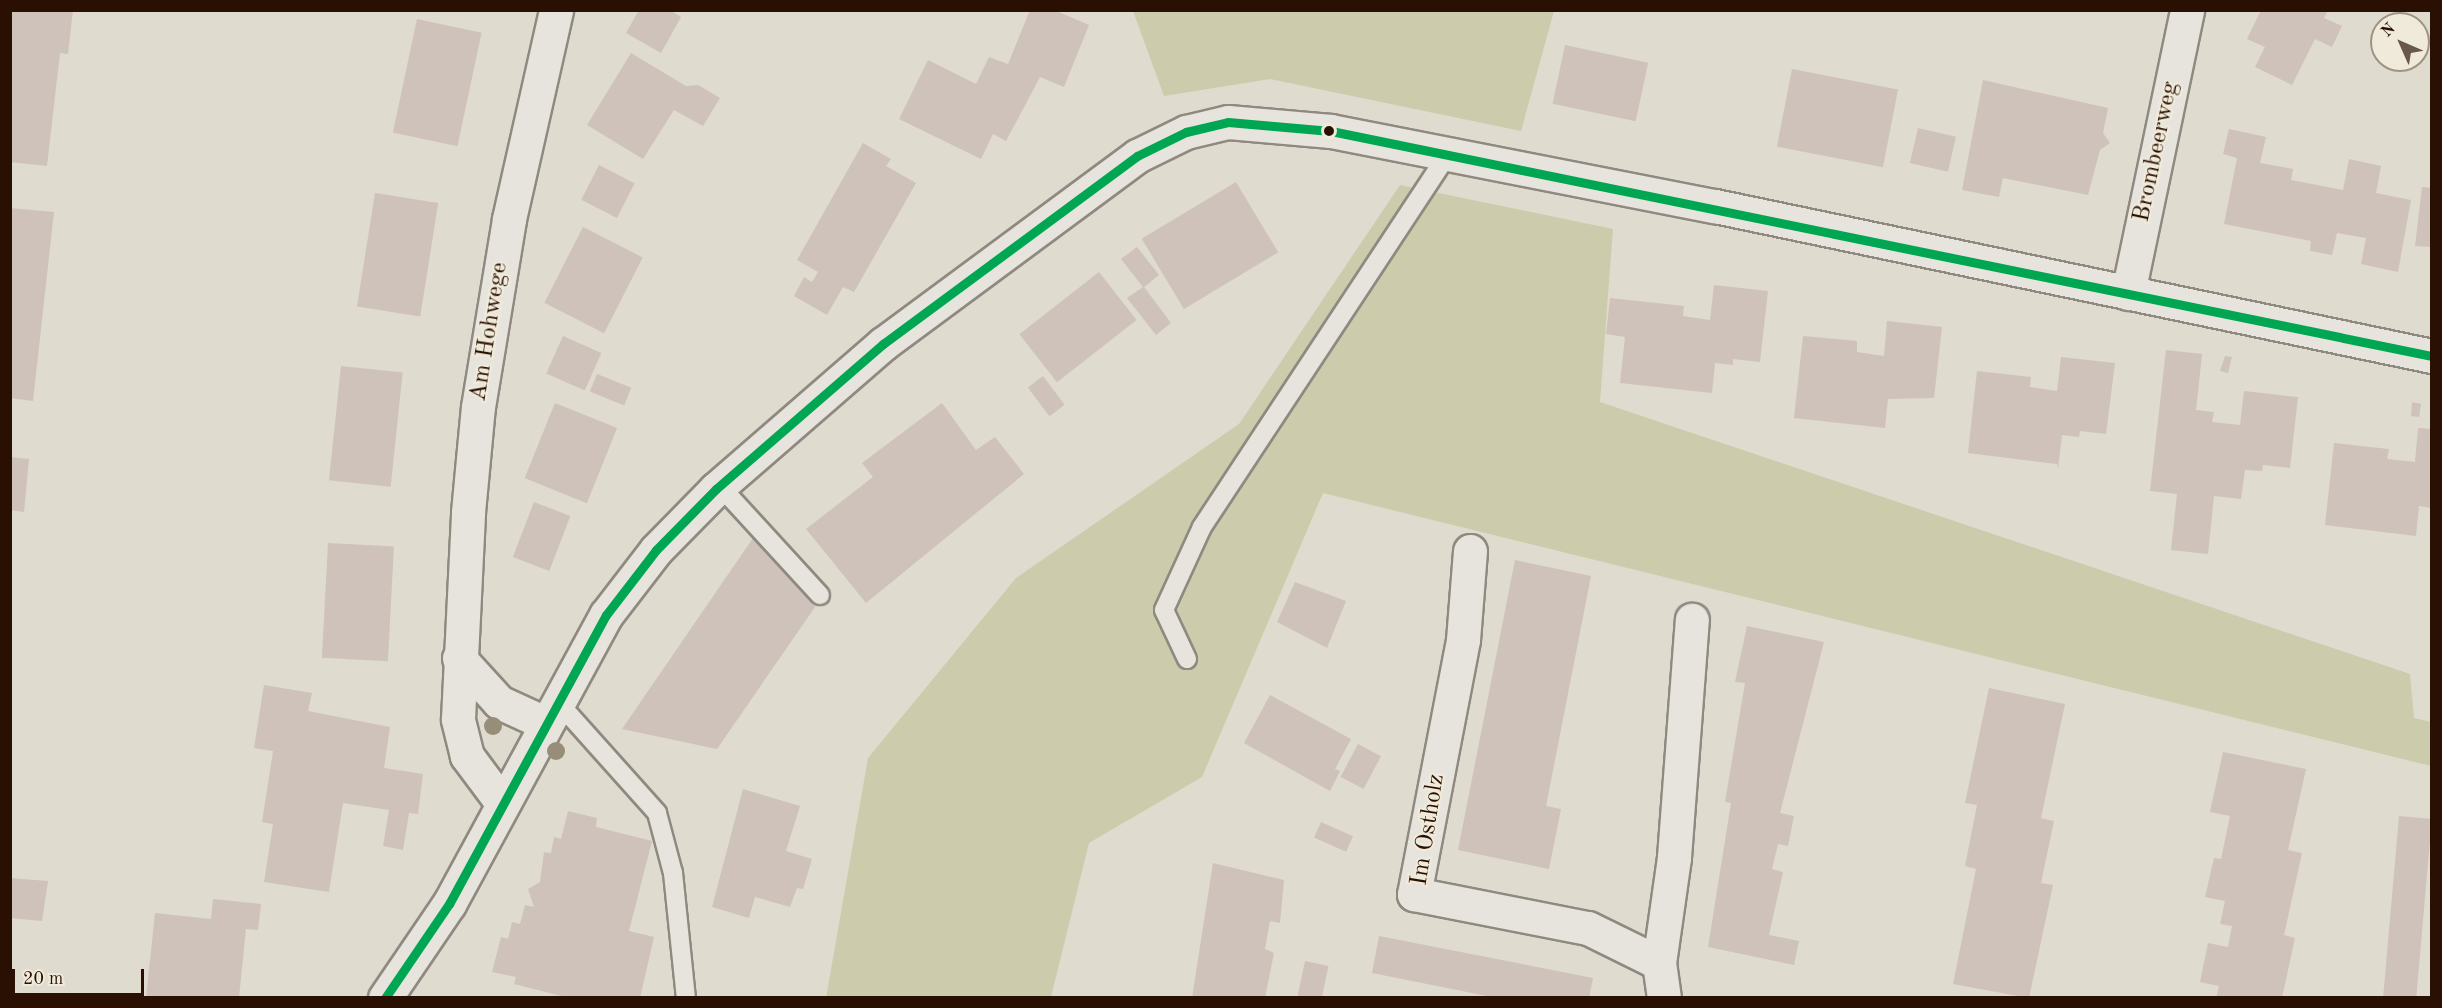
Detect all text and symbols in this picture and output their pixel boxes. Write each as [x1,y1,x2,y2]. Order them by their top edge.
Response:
north arrow [2370,12,2430,72]
text: N [2379,21,2399,41]
street label: Brombeerweg [2128,79,2186,225]
unlabelled marker [1323,125,1335,137]
street label: Am Hohwege [465,260,515,404]
street label: Im Ostholz [1406,772,1452,888]
scale bar [15,957,147,995]
text: 20 m [23,970,63,988]

